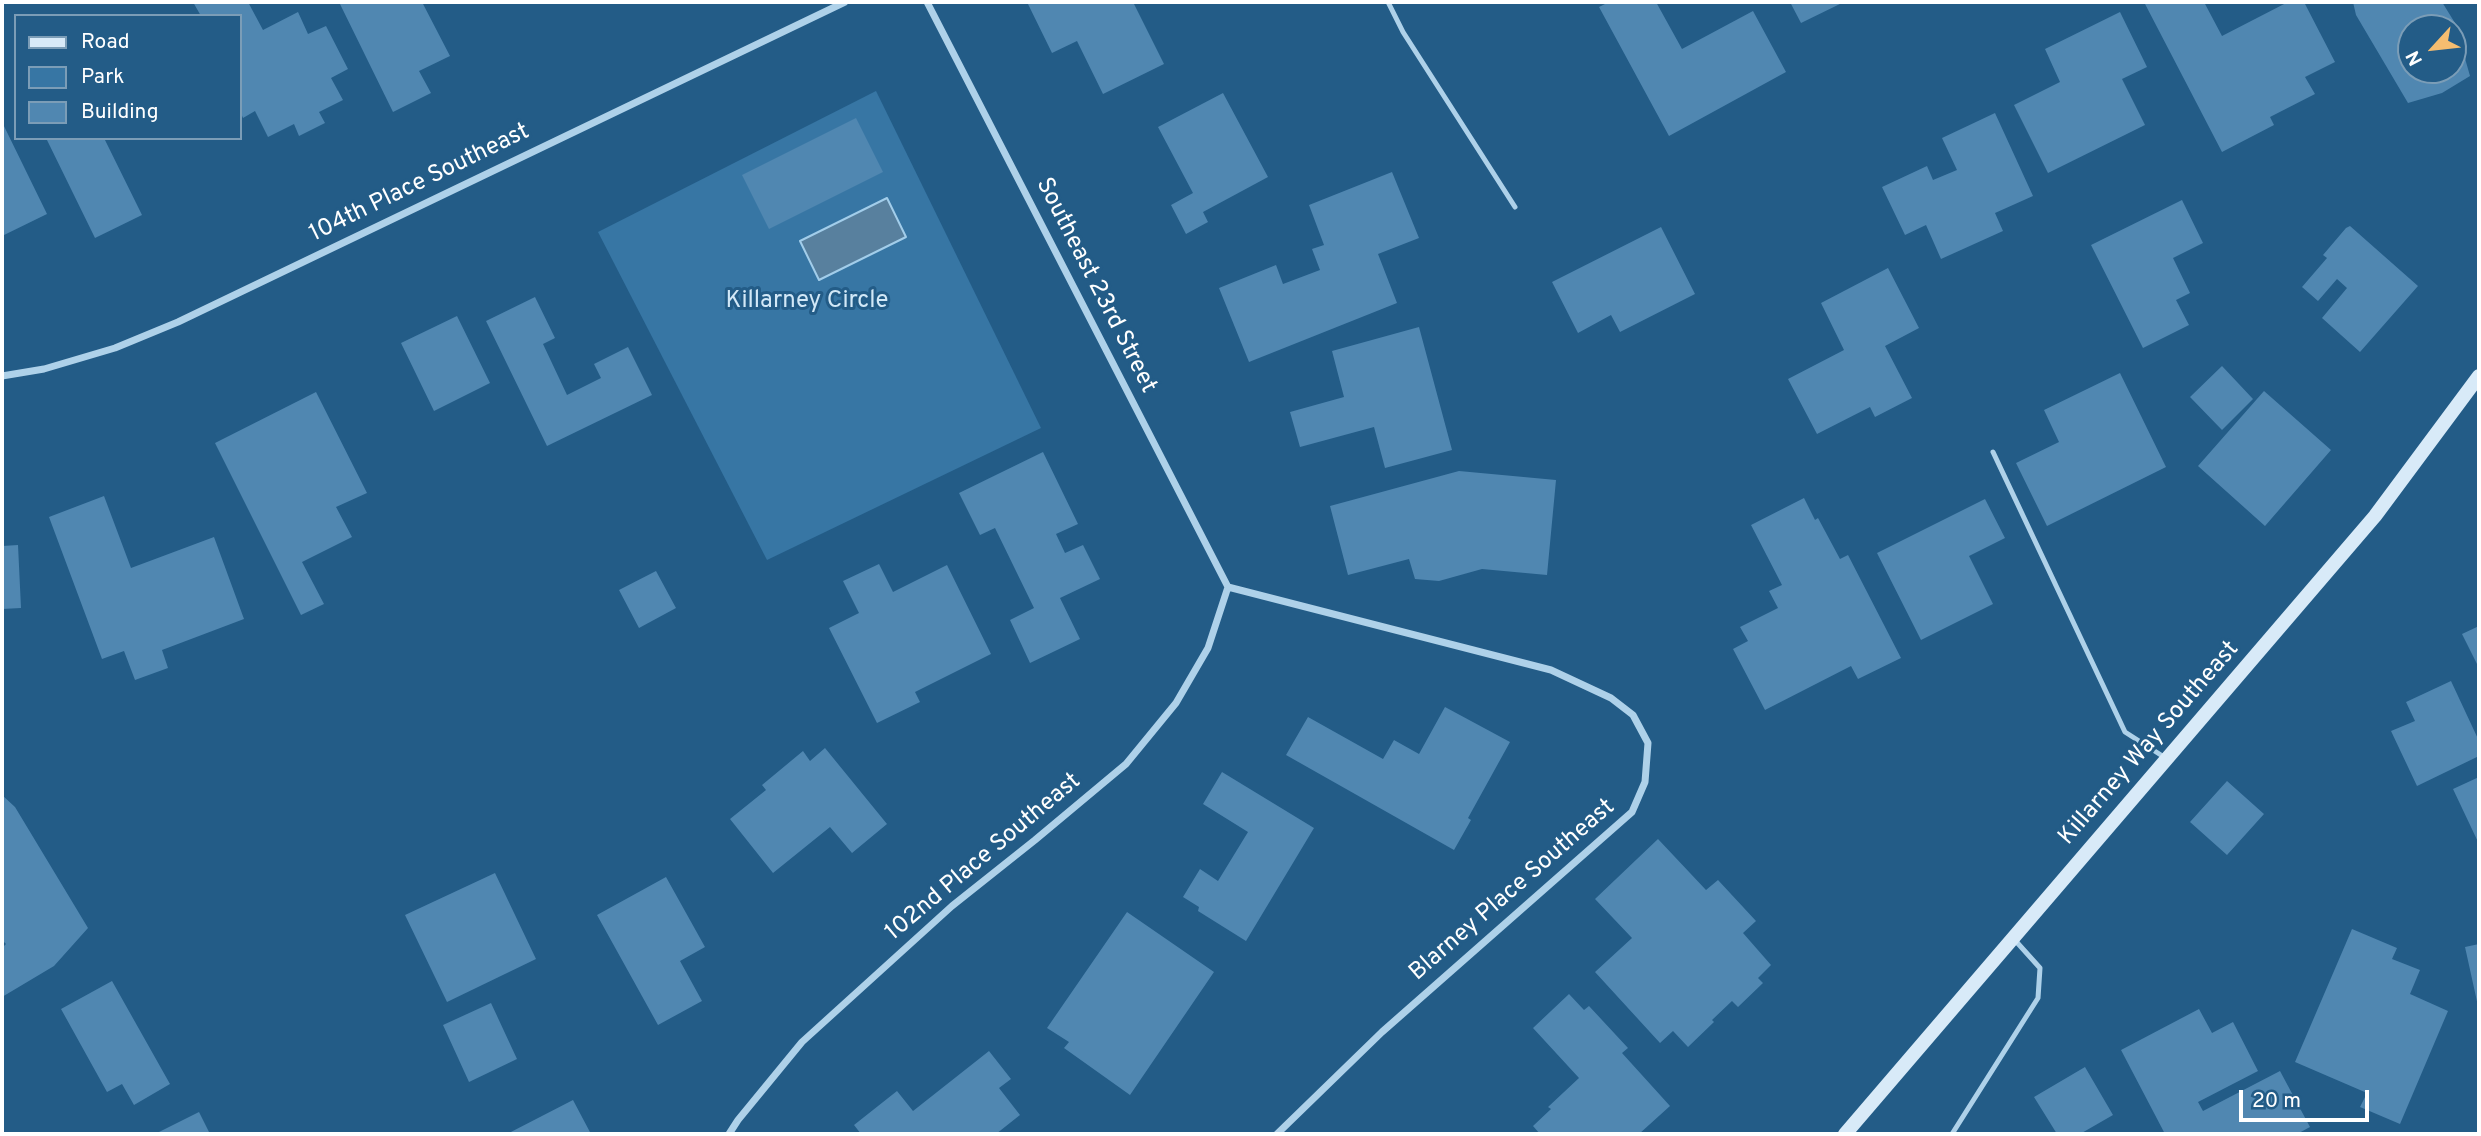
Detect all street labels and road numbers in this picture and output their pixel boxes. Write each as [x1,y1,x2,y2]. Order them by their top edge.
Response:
street label: 104th Place Southeast [305,118,535,250]
street label: Southeast 23rd Street [1028,174,1162,398]
street label: Killarney Way Southeast [2054,636,2246,852]
street label: 102nd Place Southeast [881,768,1087,948]
street label: Blarney Place Southeast [1404,794,1622,988]

